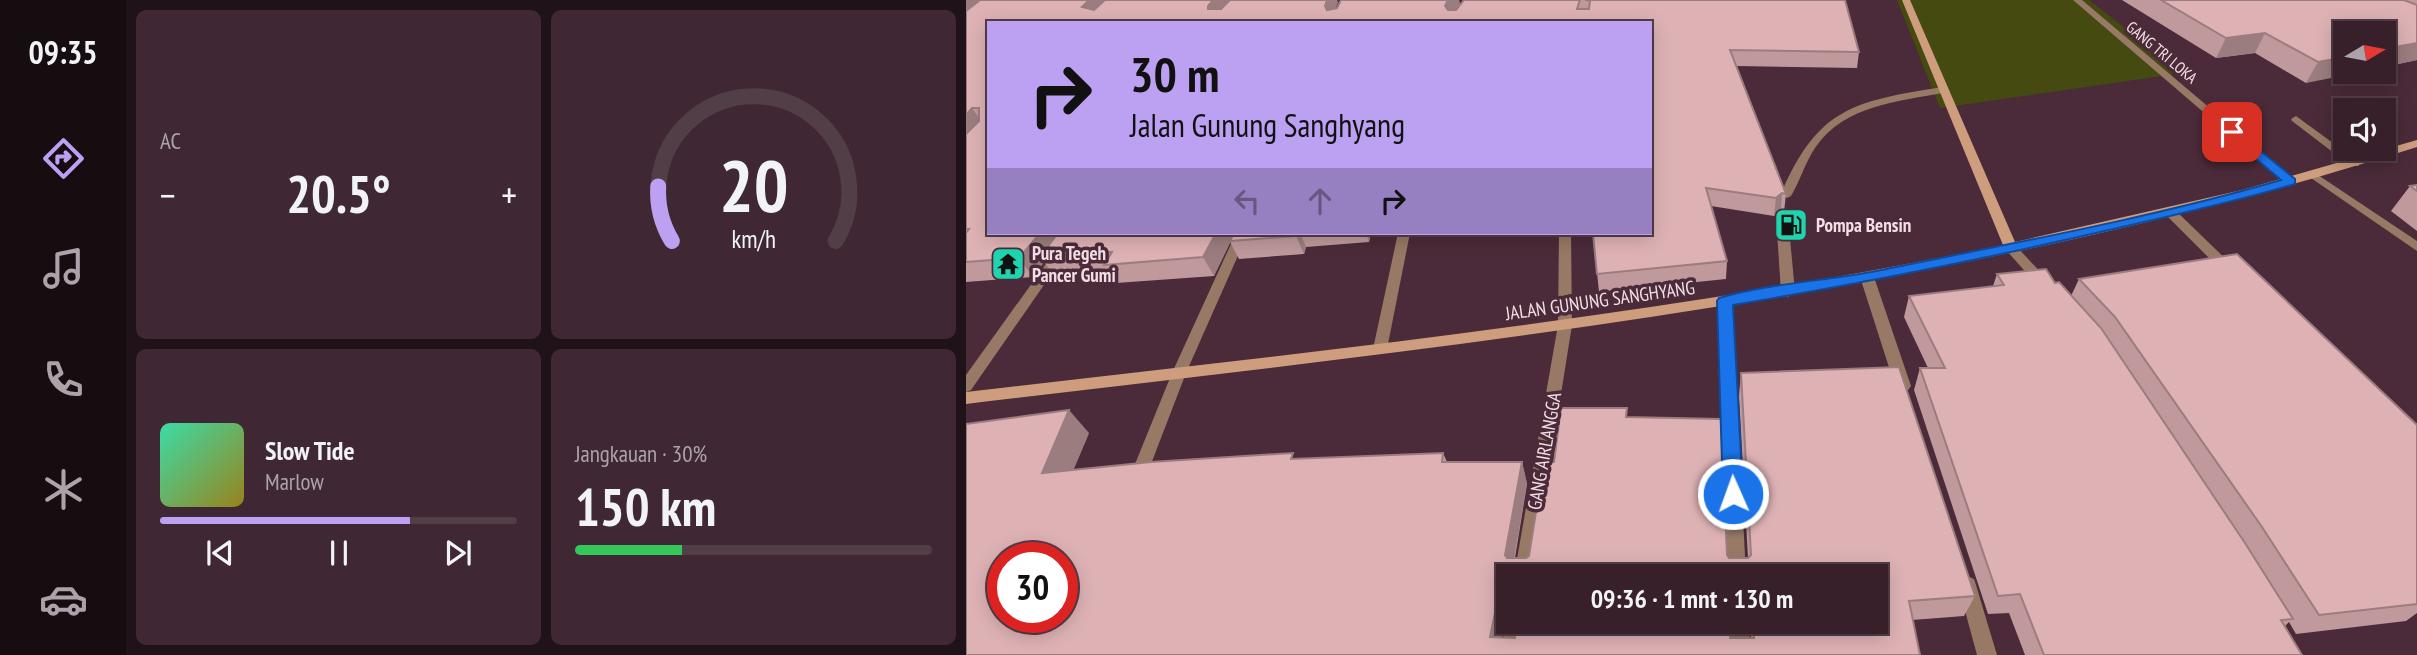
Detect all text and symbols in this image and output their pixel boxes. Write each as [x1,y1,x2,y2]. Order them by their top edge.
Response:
street label: GANG TRI LOKA [2122,17,2202,88]
north arrow [2333,21,2396,84]
map controls [2333,21,2396,161]
text: 09:35 [28,31,98,73]
text: 30 m [1130,42,1219,106]
icon: right [1015,49,1106,140]
button: sound [2333,98,2396,161]
pin [2202,102,2262,162]
text: Jalan Gunung Sanghyang [1130,104,1405,146]
icon: arrive [2213,113,2251,151]
text: AC [160,126,181,155]
icon: directions [39,134,88,183]
text: 20 [719,137,788,231]
text: 20.5° [286,160,391,227]
text: − [160,170,176,219]
text: + [501,170,517,219]
icon: left [1228,182,1266,220]
icon: ahead [1301,182,1339,220]
icon: right [1374,182,1412,220]
fuel station icon: Pompa Bensin [1772,206,1810,244]
place label: Pompa Bensin [1816,213,1911,237]
text: km/h [731,222,776,254]
place label: Pura Tegeh Pancer Gumi [1032,241,1116,287]
icon: music [39,244,88,293]
temple icon: Pura Tegeh Pancer Gumi [989,245,1027,283]
street label: JALAN GUNUNG SANGHYANG [1503,275,1696,325]
icon: phone [39,355,88,404]
street label: GANG AIRLANGGA [1522,390,1566,512]
text: Slow Tide [265,434,355,467]
text: Jangkauan · 30% [575,439,707,468]
position arrow [1696,457,1770,531]
icon: climate [39,465,88,514]
text: Marlow [265,467,324,496]
text: 150 km [575,473,716,540]
icon: previous [201,534,239,572]
icon: pause [320,534,358,572]
icon: next [439,534,477,572]
speed limit sign: 30 [987,542,1078,633]
icon: car [39,575,88,624]
text: 09:36 · 1 mnt · 130 m [1591,582,1793,615]

